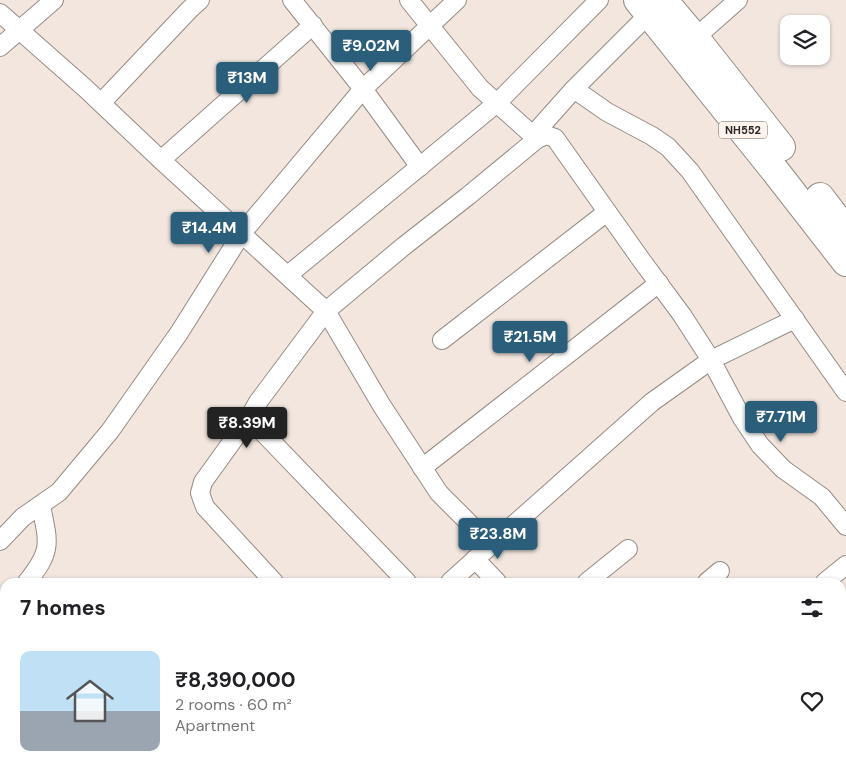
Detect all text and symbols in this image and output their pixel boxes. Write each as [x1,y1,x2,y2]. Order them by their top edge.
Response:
map controls [780,15,830,65]
button: layers [780,15,830,65]
pin: ₹9.02M [330,30,412,72]
text: ₹9.02M [342,35,400,56]
pin: ₹13M [217,62,277,104]
text: ₹13M [227,67,267,88]
road number: NH552 [719,122,767,138]
pin: ₹14.4M [168,212,250,254]
text: ₹14.4M [182,217,236,238]
pin: ₹21.5M [489,320,571,363]
text: ₹21.5M [503,326,557,347]
pin: ₹7.71M [740,400,822,443]
pin: ₹8.39M [206,406,288,449]
text: ₹7.71M [756,406,806,427]
text: ₹8.39M [218,412,276,433]
pin: ₹23.8M [457,518,539,560]
text: ₹23.8M [469,523,527,544]
text: 7 homes [20,594,106,622]
icon: filters [798,594,826,622]
text: ₹8,390,000 [175,666,296,694]
icon: home [60,671,120,731]
icon: heart [798,687,826,715]
text: 2 rooms · 60 m² [175,694,292,715]
text: Apartment [175,715,255,736]

